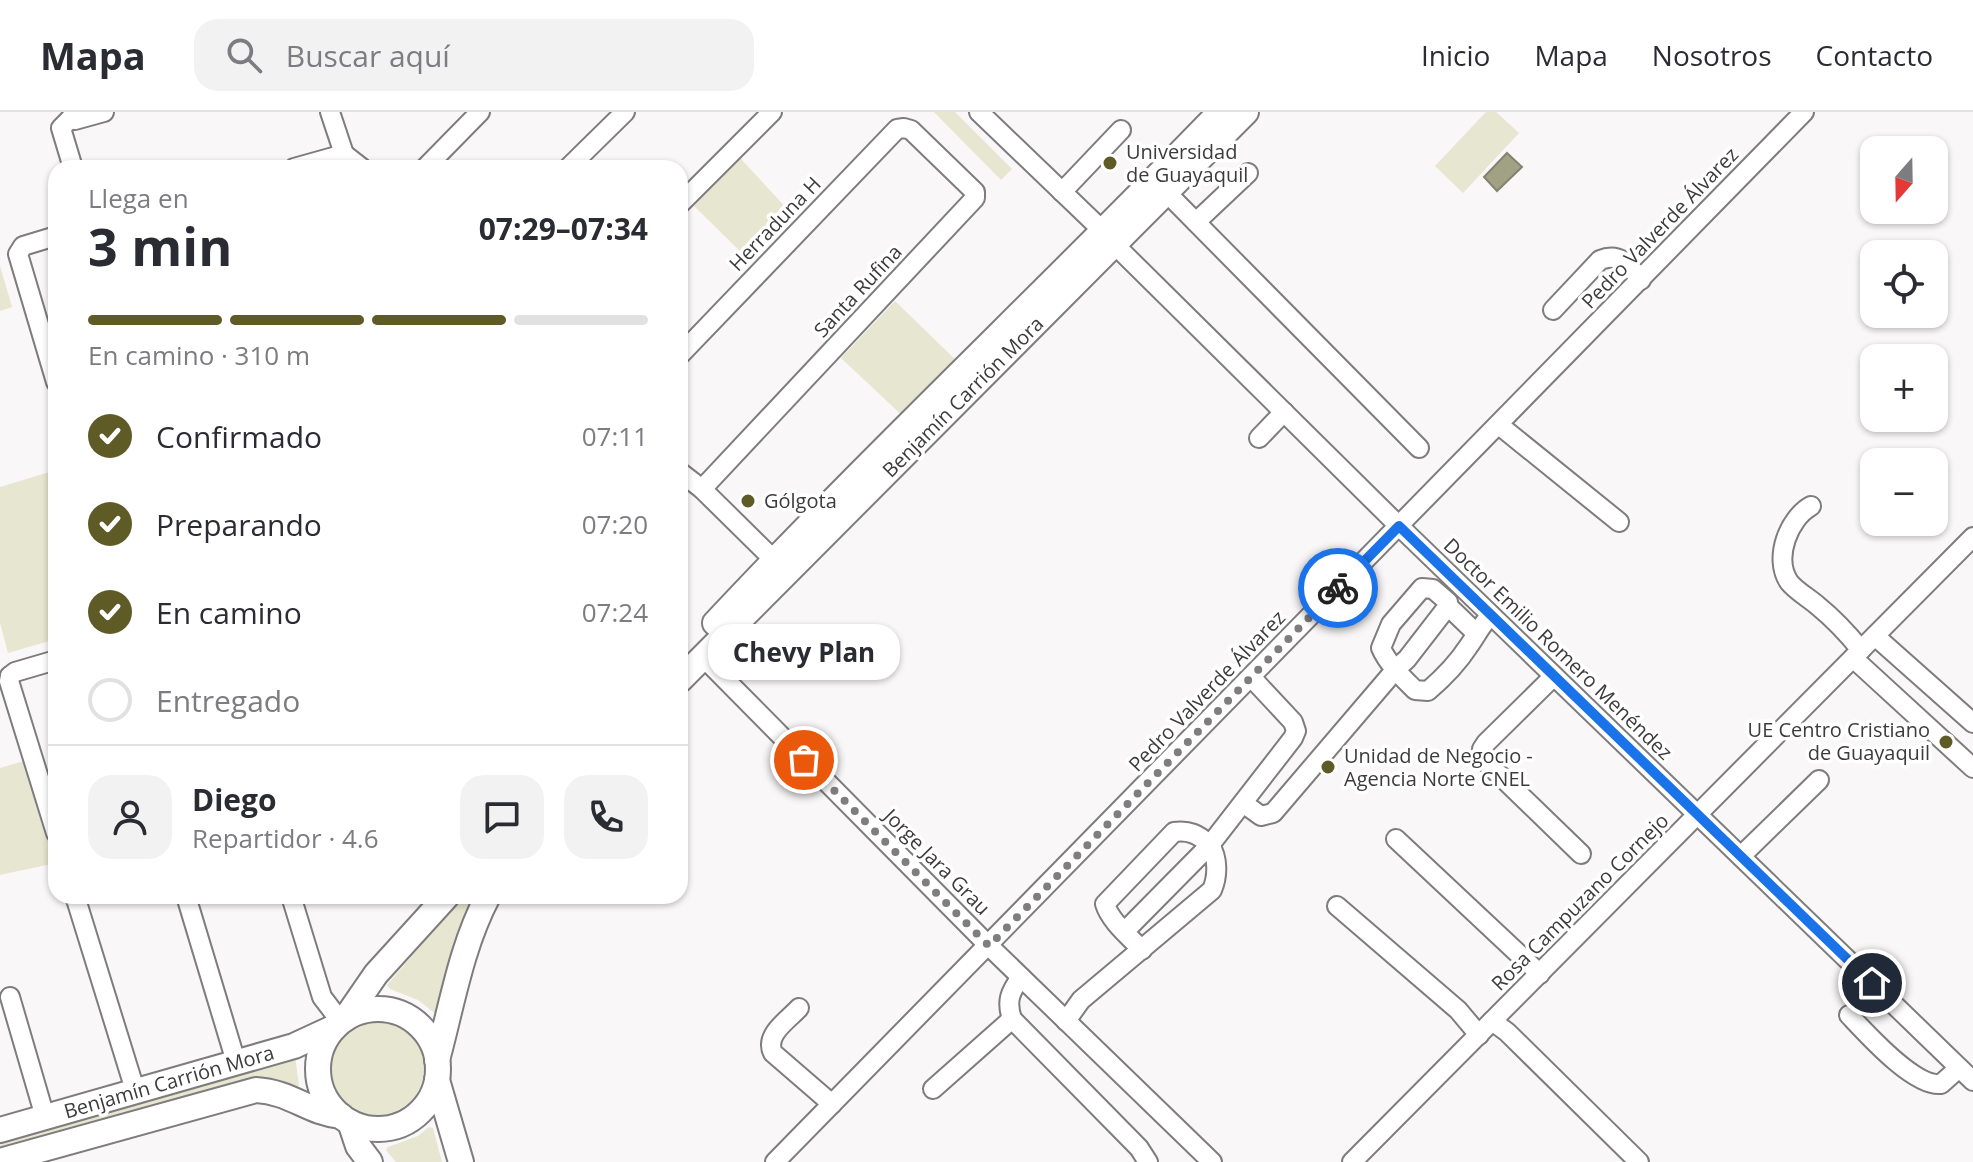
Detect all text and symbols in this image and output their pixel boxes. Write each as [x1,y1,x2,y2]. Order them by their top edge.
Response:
search box [194,19,754,91]
text: Mapa [40,29,146,81]
icon: search [222,33,266,77]
text: Buscar aquí [286,35,450,76]
text: Inicio [1421,36,1490,74]
text: Mapa [1534,36,1608,74]
text: Nosotros [1652,36,1772,74]
text: Contacto [1816,36,1933,74]
north arrow [1860,136,1948,224]
map controls [1860,136,1948,536]
place label: Universidad de Guayaquil [1126,138,1248,188]
street label: Pedro Valverde Álvarez [1575,141,1744,314]
marker: Universidad de Guayaquil [1101,154,1119,172]
street label: Herraduna H [723,171,826,277]
text: Llega en [88,180,189,216]
text: 07:29–07:34 [479,208,648,249]
text: 3 min [88,210,232,281]
street label: Santa Rufina [808,238,908,343]
button: locate [1860,240,1948,328]
street label: Benjamín Carrión Mora [876,310,1049,483]
text: En camino · 310 m [88,337,310,373]
button: + [1860,344,1948,432]
icon: check [88,414,132,458]
text: Confirmado [156,416,322,457]
text: 07:11 [582,418,648,454]
button: − [1860,448,1948,536]
place label: Gólgota [764,487,837,514]
marker: Gólgota [739,492,757,510]
icon: check [88,502,132,546]
text: Preparando [156,504,322,545]
text: 07:20 [582,506,648,542]
street label: Doctor Emilio Romero Menéndez [1438,532,1679,765]
courier [1298,548,1378,628]
icon: bike [1316,566,1360,610]
icon: check [88,590,132,634]
text: En camino [156,592,302,633]
text: 07:24 [582,594,648,630]
street label: Pedro Valverde Álvarez [1122,604,1291,777]
callout: Chevy Plan [708,624,900,680]
text: Chevy Plan [733,634,875,670]
text: Entregado [156,680,300,721]
place label: UE Centro Cristiano de Guayaquil [1748,716,1930,766]
pin [770,726,838,794]
marker: UE Centro Cristiano de Guayaquil [1937,733,1955,751]
icon: bag [782,738,826,782]
place label: Unidad de Negocio - Agencia Norte CNEL [1344,742,1533,792]
marker: Unidad de Negocio - Agencia Norte CNEL [1319,758,1337,776]
button: person [88,775,172,859]
button: chat [460,775,544,859]
button: phone [564,775,648,859]
text: Diego [192,779,277,820]
street label: Jorge Jara Grau [877,801,996,921]
street label: Rosa Campuzano Cornejo [1485,807,1674,996]
text: Repartidor · 4.6 [192,820,379,856]
pin [1838,949,1906,1017]
icon: home [1850,961,1894,1005]
street label: Benjamín Carrión Mora [61,1039,277,1124]

